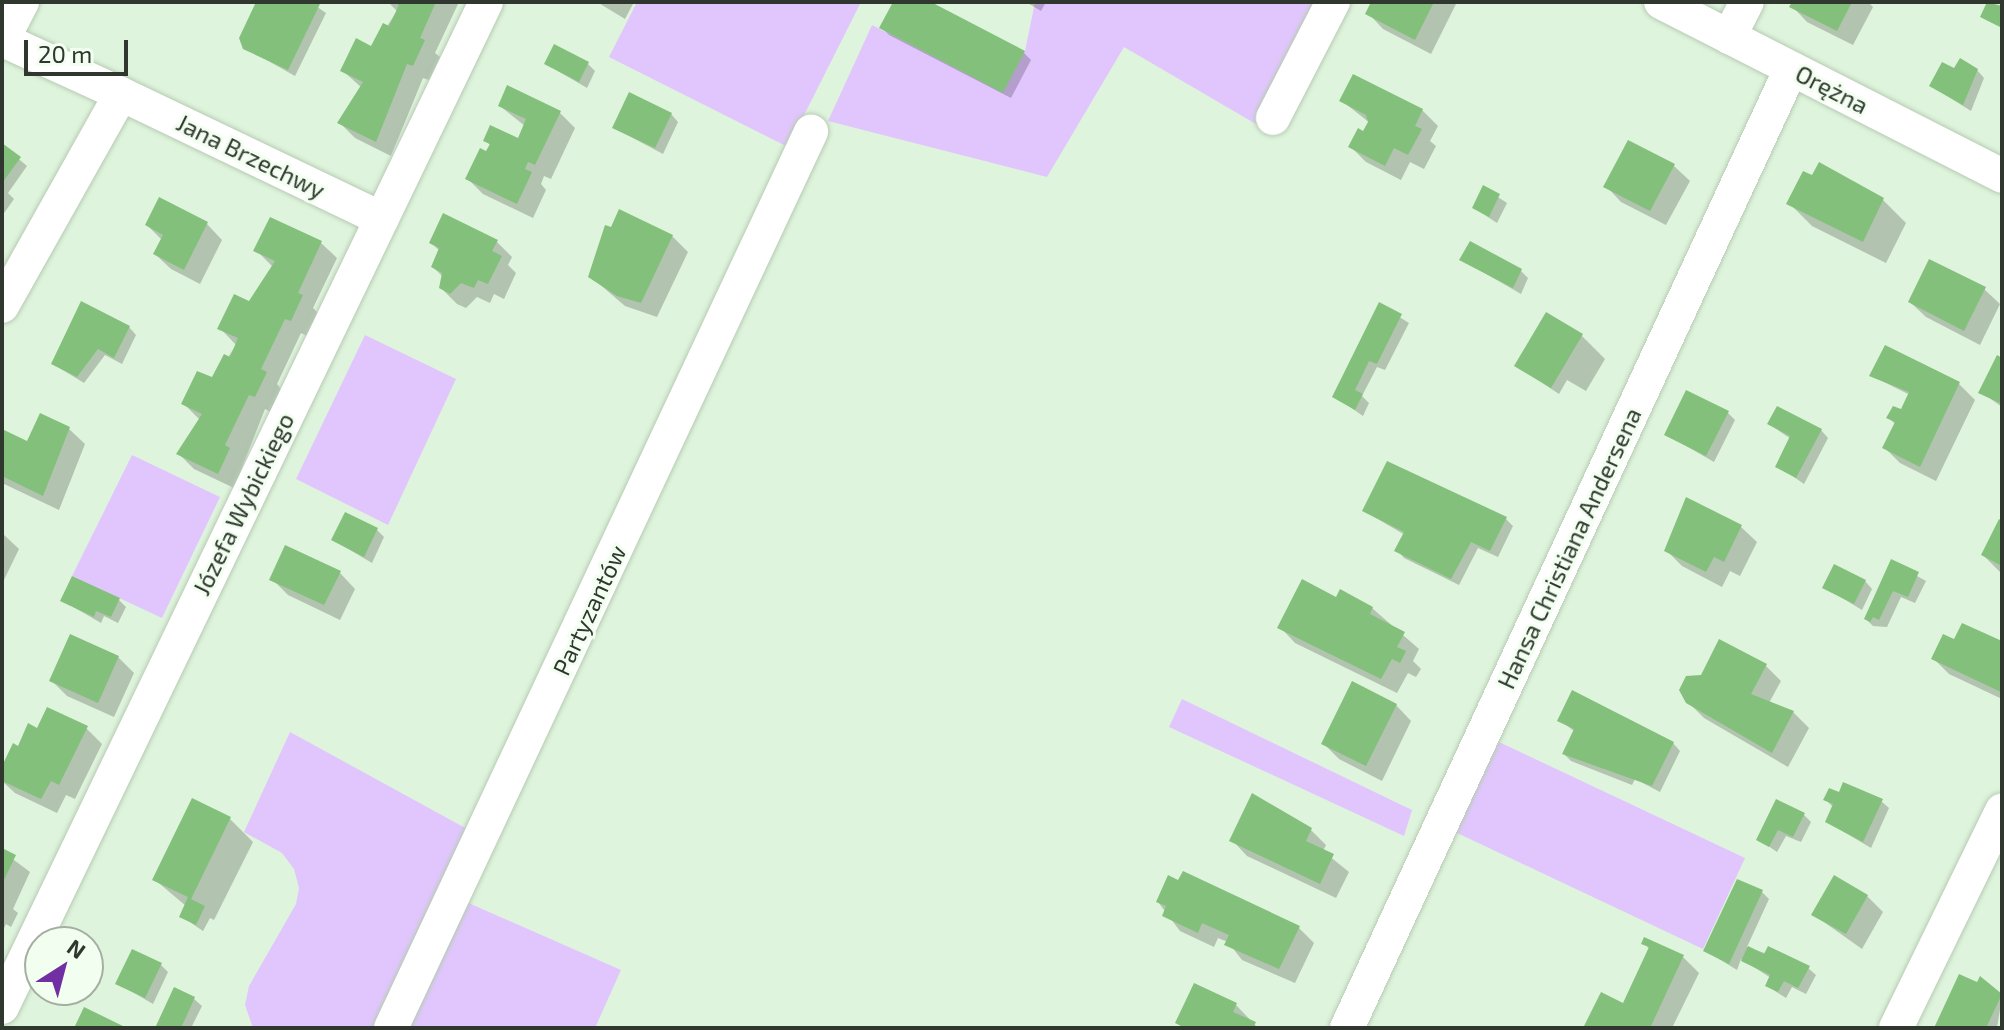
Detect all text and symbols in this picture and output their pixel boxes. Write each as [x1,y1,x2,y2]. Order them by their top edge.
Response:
scale bar [28,24,132,74]
text: 20 m [38,39,92,68]
street label: Orężna [1791,59,1873,119]
street label: Jana Brzechwy [172,108,330,204]
street label: Hansa Christiana Andersena [1491,403,1647,693]
street label: Józefa Wybickiego [186,408,300,600]
street label: Partyzantów [546,540,632,680]
north arrow [24,926,104,1006]
text: N [63,933,91,963]

